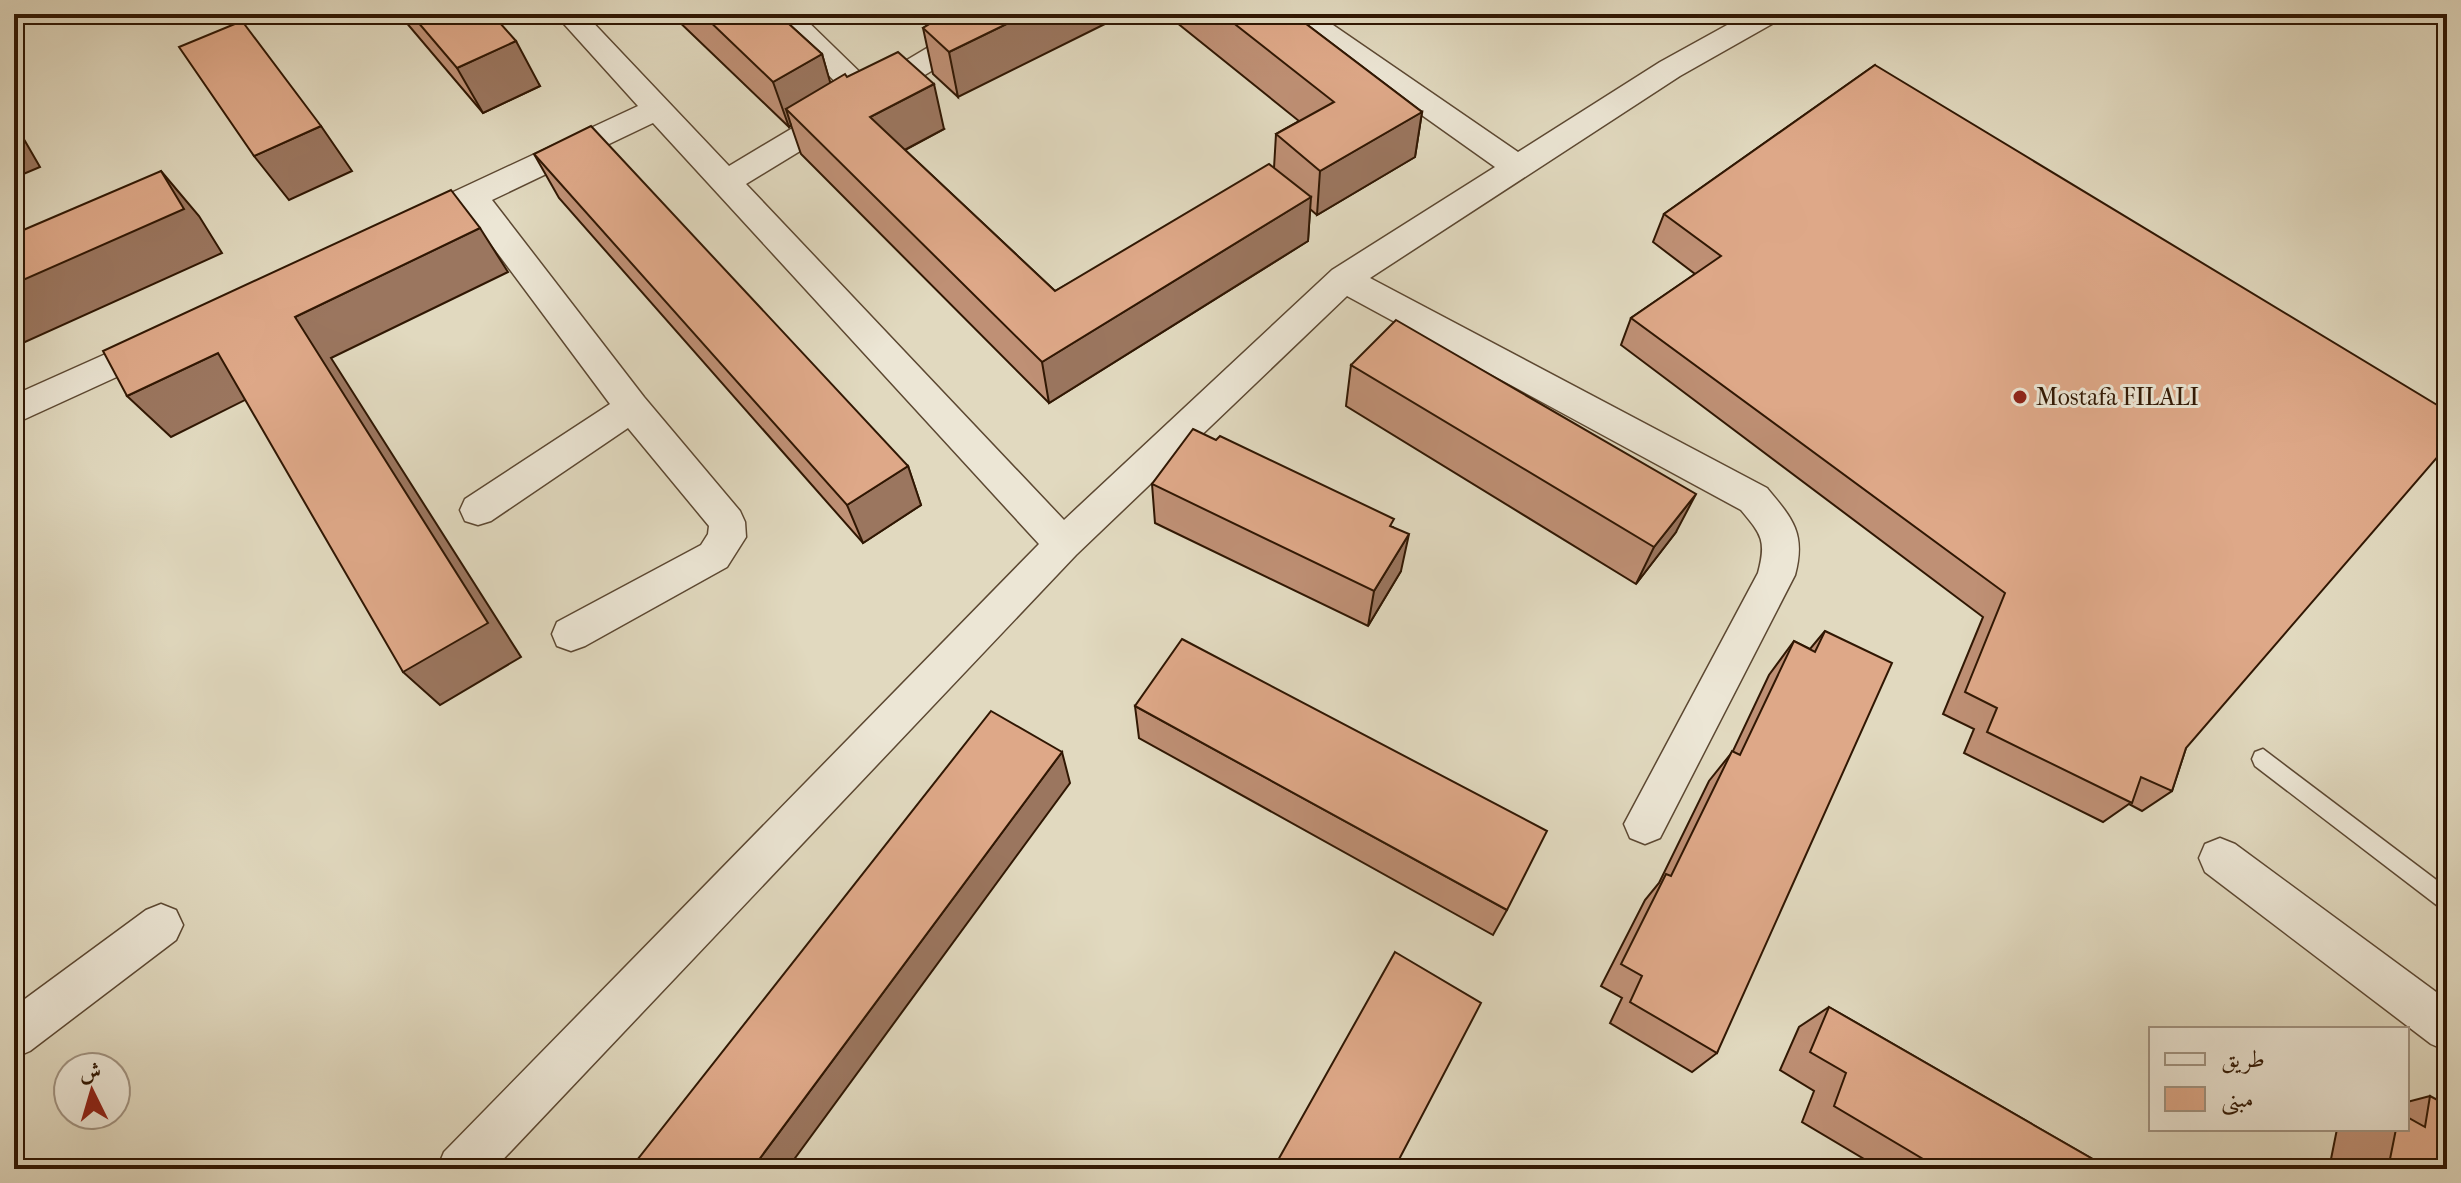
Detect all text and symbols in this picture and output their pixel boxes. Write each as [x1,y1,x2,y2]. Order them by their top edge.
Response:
place label: Mostafa FILALI [2036,383,2199,411]
marker: Mostafa FILALI [2011,388,2029,406]
legend [2149,1027,2409,1131]
text: طريق [2221,1045,2265,1074]
north arrow [52,1051,132,1131]
text: ش [78,1058,102,1086]
text: مبنى [2221,1085,2254,1116]

